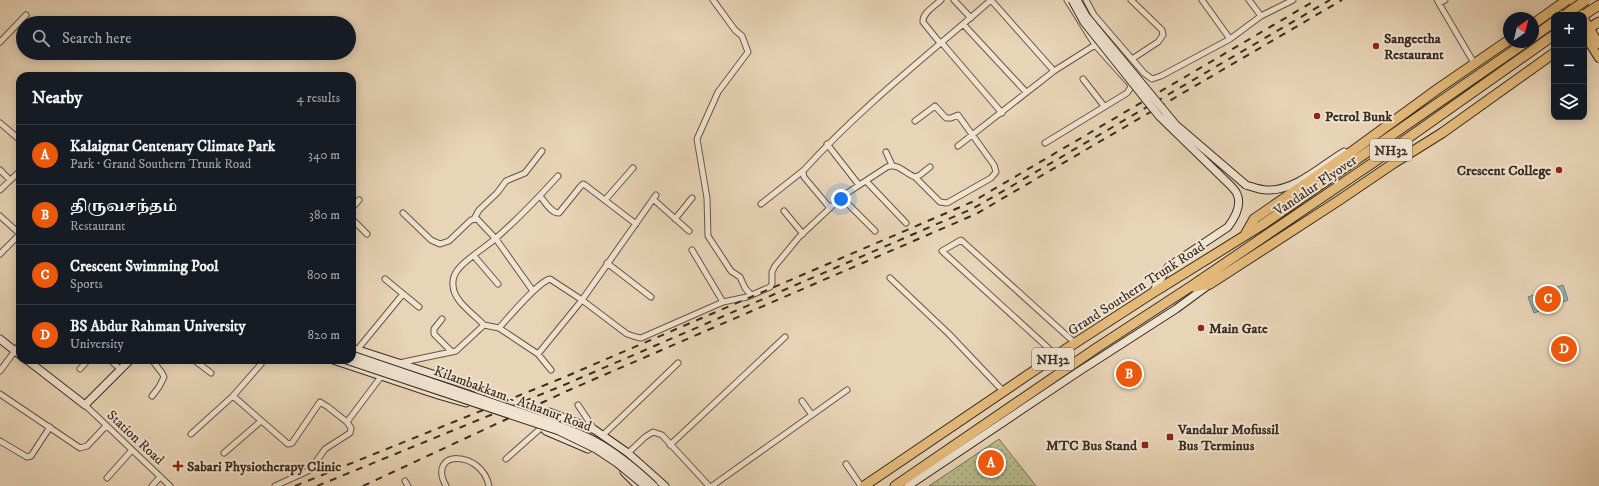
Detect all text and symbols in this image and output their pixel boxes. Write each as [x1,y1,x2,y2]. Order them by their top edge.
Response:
north arrow [1503,12,1539,48]
map controls [1551,12,1587,120]
button: + [1551,12,1587,48]
search box [16,16,356,60]
icon: search [30,27,52,49]
text: Search here [62,29,131,48]
place label: Sangeetha Restaurant [1384,30,1444,64]
marker: Sangeetha Restaurant [1371,41,1381,51]
button: − [1551,48,1587,84]
button: layers [1551,84,1587,120]
text: Nearby [32,87,82,109]
text: 4 results [297,90,340,106]
place label: Petrol Bunk [1325,108,1393,126]
marker: Petrol Bunk [1312,111,1322,121]
text: Kalaignar Centenary Climate Park [70,137,275,156]
road number: NH32 [1370,139,1412,161]
text: A [41,147,49,163]
text: 340 m [308,147,340,163]
street label: Vandalur Flyover [1270,151,1361,221]
text: Park · Grand Southern Trunk Road [70,156,251,172]
place label: Crescent College [1457,162,1551,180]
marker: Crescent College [1554,165,1564,175]
your location [831,189,851,209]
text: திருவசந்தம் [70,197,177,216]
text: B [41,207,49,223]
text: 380 m [309,207,340,223]
text: Restaurant [70,218,126,234]
street label: Grand Southern Trunk Road [1065,238,1208,340]
text: Crescent Swimming Pool [70,257,219,276]
text: C [41,267,49,283]
text: 800 m [307,267,340,283]
text: Sports [70,276,103,292]
pin: C [1535,284,1561,314]
text: BS Abdur Rahman University [70,317,246,336]
place label: Main Gate [1209,320,1268,338]
marker: Main Gate [1196,323,1206,333]
text: D [40,327,50,343]
text: 820 m [308,327,340,343]
pin: D [1551,334,1577,364]
text: University [70,336,124,352]
road number: NH32 [1032,348,1074,370]
pin: B [1116,359,1142,389]
street label: Kilambakkam - Athanur Road [431,362,594,436]
street label: Station Road [103,407,168,469]
place label: Vandalur Mofussil Bus Terminus [1177,421,1280,455]
marker: Vandalur Mofussil Bus Terminus [1165,432,1175,442]
place label: MTC Bus Stand [1046,437,1138,455]
marker: MTC Bus Stand [1140,440,1150,450]
pin: A [978,448,1004,478]
place label: Sabari Physiotherapy Clinic [187,458,341,476]
marker: Sabari Physiotherapy Clinic [172,460,184,472]

